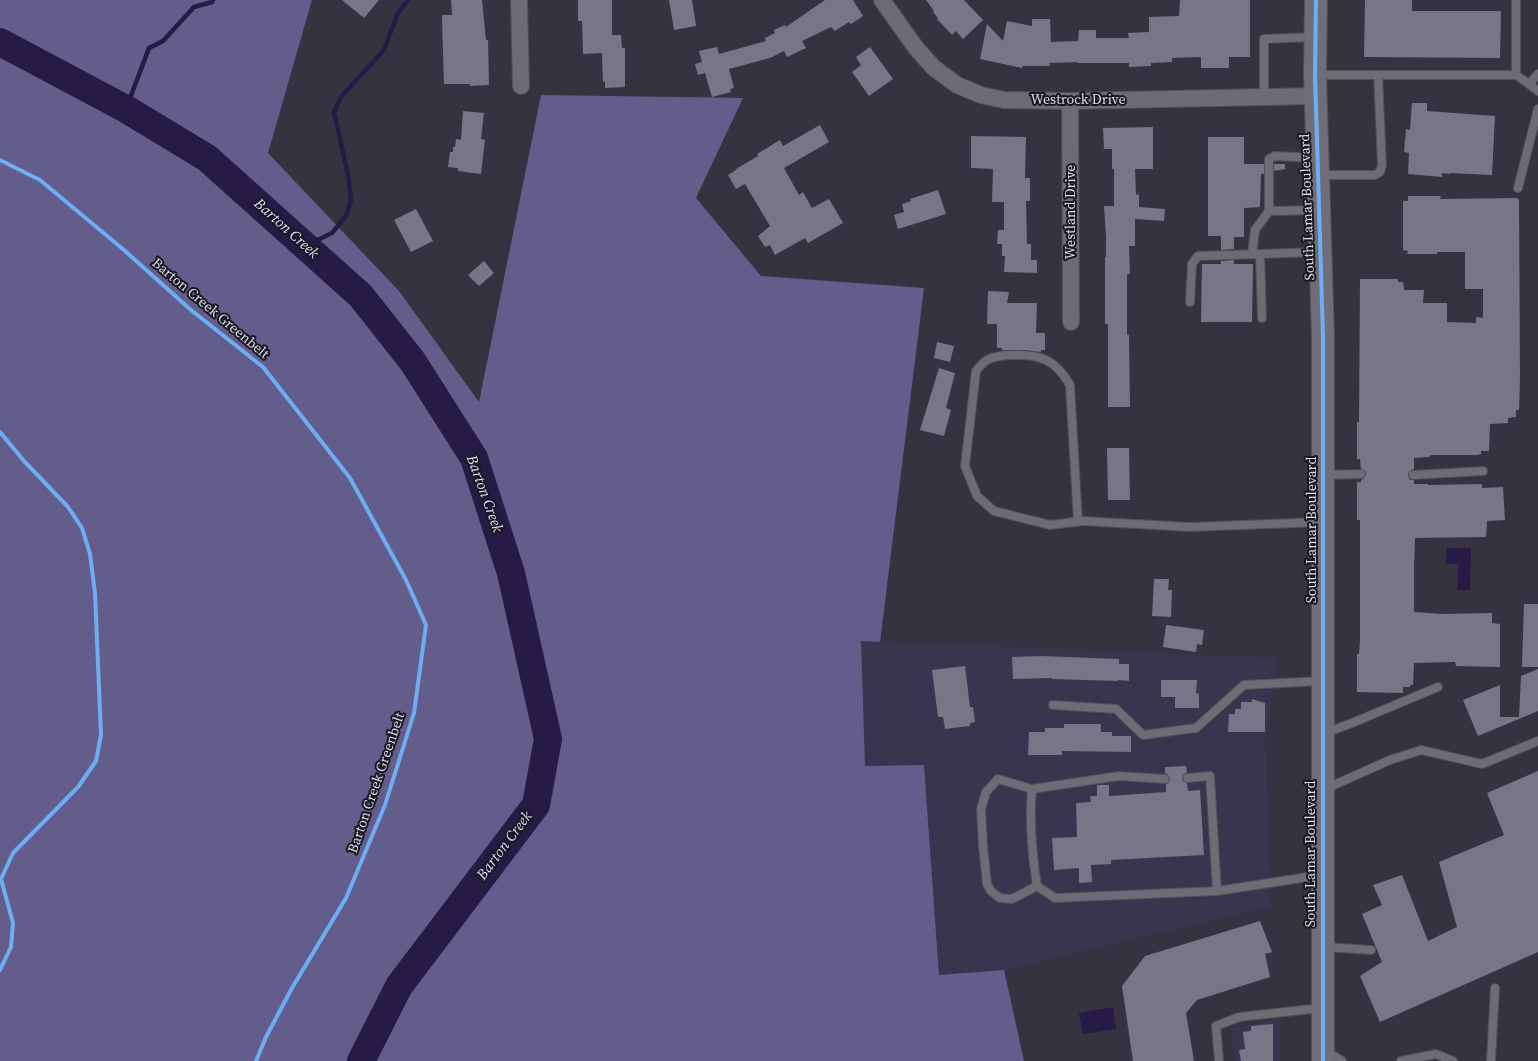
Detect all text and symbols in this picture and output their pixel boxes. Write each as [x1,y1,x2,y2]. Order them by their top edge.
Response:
street label: Westrock Drive [1030,92,1126,108]
street label: South Lamar Boulevard [1297,133,1319,281]
street label: Westland Drive [1063,165,1079,259]
water label: Barton Creek [250,195,322,263]
street label: Barton Creek Greenbelt [148,255,272,363]
water label: Barton Creek [462,453,506,535]
street label: South Lamar Boulevard [1304,457,1320,603]
street label: Barton Creek Greenbelt [345,710,409,856]
street label: South Lamar Boulevard [1303,781,1319,927]
water label: Barton Creek [473,808,537,884]

